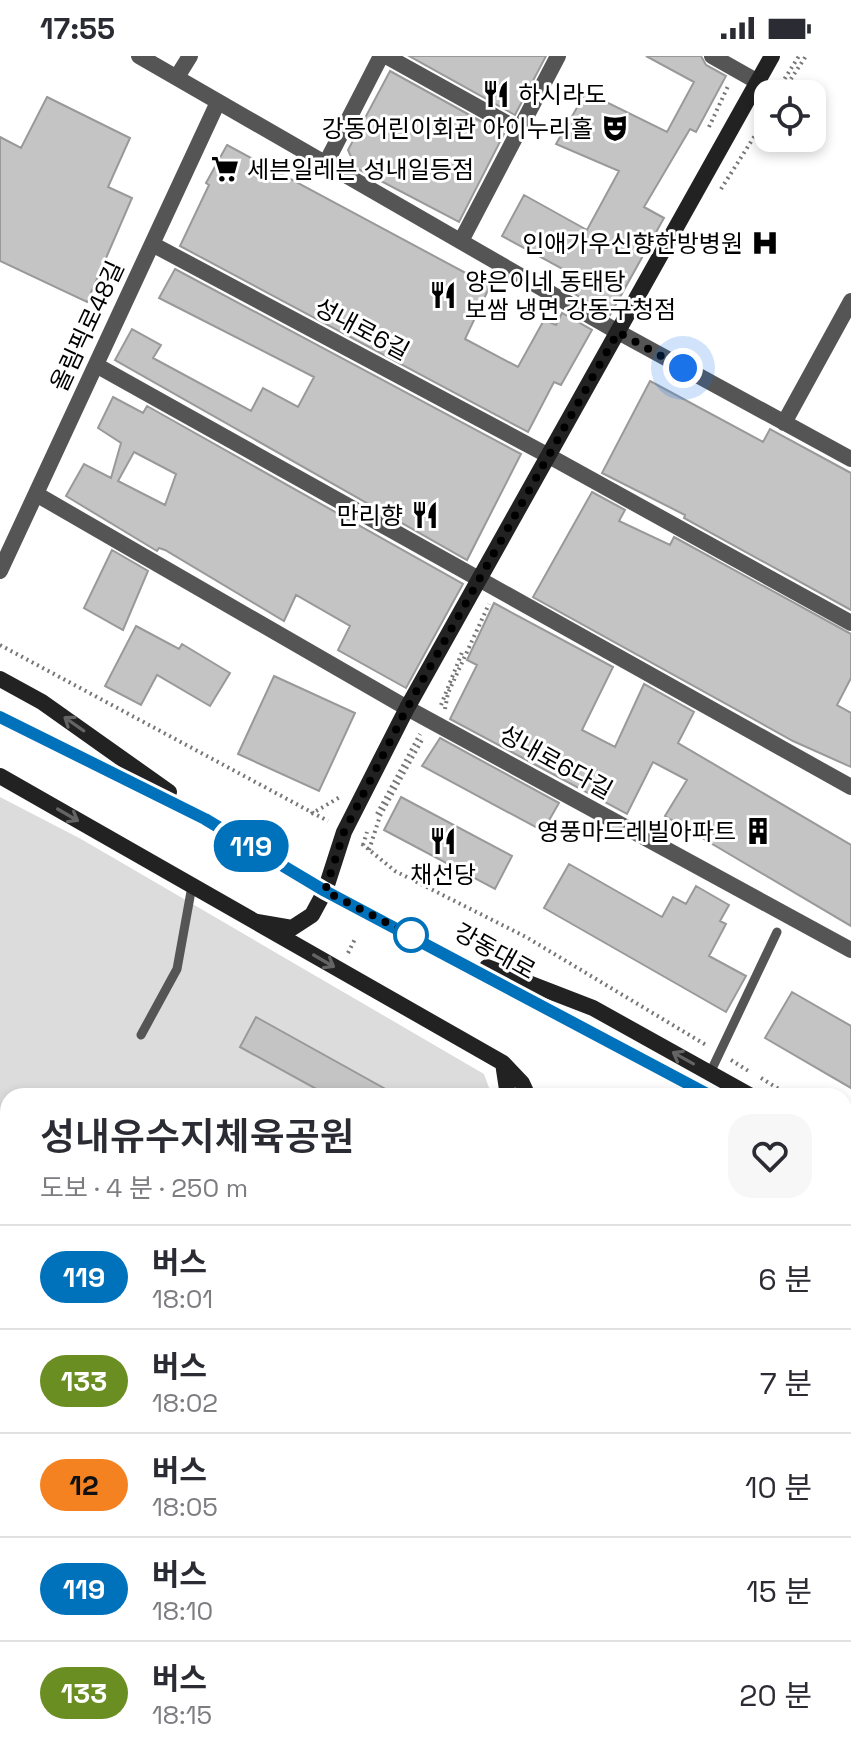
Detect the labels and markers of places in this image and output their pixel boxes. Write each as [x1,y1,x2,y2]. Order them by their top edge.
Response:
restaurant icon: 하시라도 [481,79,511,109]
place label: 하시라도 [518,79,606,110]
place label: 강동어린이회관 아이누리홀 [322,113,593,144]
theatre icon: 강동어린이회관 아이누리홀 [600,113,630,143]
supermarket icon: 세븐일레븐 성내일등점 [210,154,240,184]
place label: 세븐일레븐 성내일등점 [247,154,474,185]
place label: 인애가우신향한방병원 [522,228,743,259]
hospital icon: 인애가우신향한방병원 [750,228,780,258]
place label: 양은이네 동태탕 보쌈 냉면 강동구청점 [465,266,676,325]
restaurant icon: 양은이네 동태탕 보쌈 냉면 강동구청점 [428,280,458,310]
place label: 만리향 [337,500,403,531]
restaurant icon: 만리향 [410,500,440,530]
place label: 영풍마드레빌아파트 [537,816,736,847]
building icon: 영풍마드레빌아파트 [743,816,773,846]
restaurant icon: 채선당 [428,826,458,856]
place label: 채선당 [410,859,476,890]
unlabelled marker [394,918,428,952]

